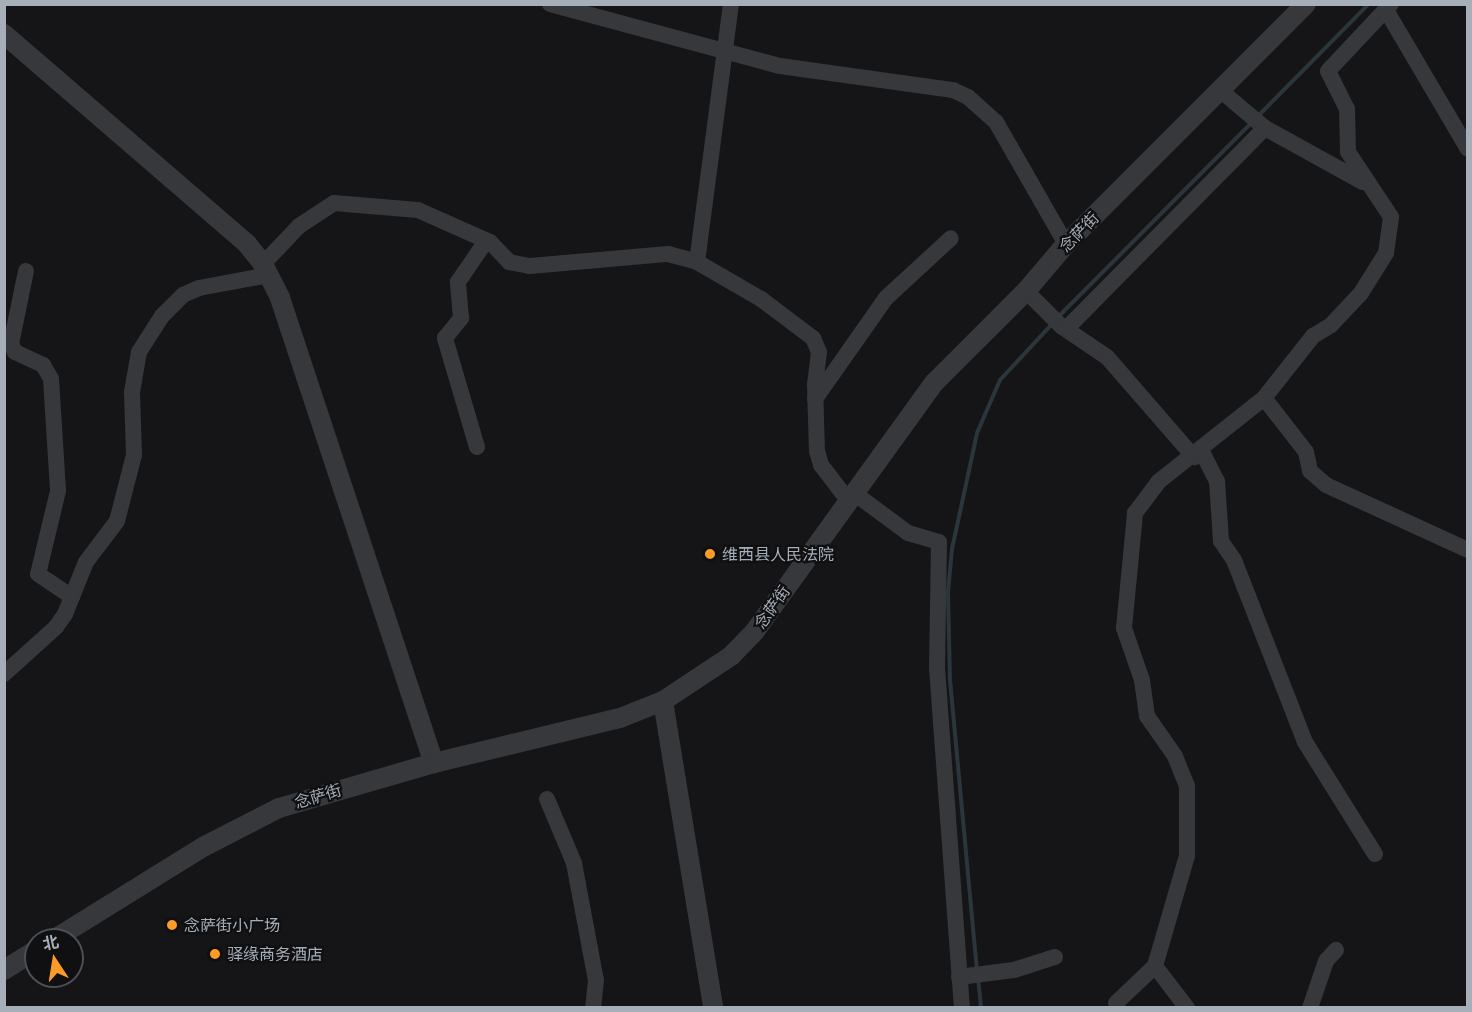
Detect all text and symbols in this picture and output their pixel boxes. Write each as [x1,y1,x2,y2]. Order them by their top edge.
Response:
street label: 念萨街 [1055,208,1103,256]
place label: 维西县人民法院 [722,544,834,564]
marker: 维西县人民法院 [703,547,717,561]
street label: 念萨街 [750,582,794,632]
street label: 念萨街 [292,780,344,812]
place label: 念萨街小广场 [184,915,280,935]
marker: 念萨街小广场 [165,918,179,932]
north arrow [24,928,84,988]
text: 北 [41,931,61,954]
place label: 驿缘商务酒店 [227,944,323,964]
marker: 驿缘商务酒店 [208,947,222,961]

